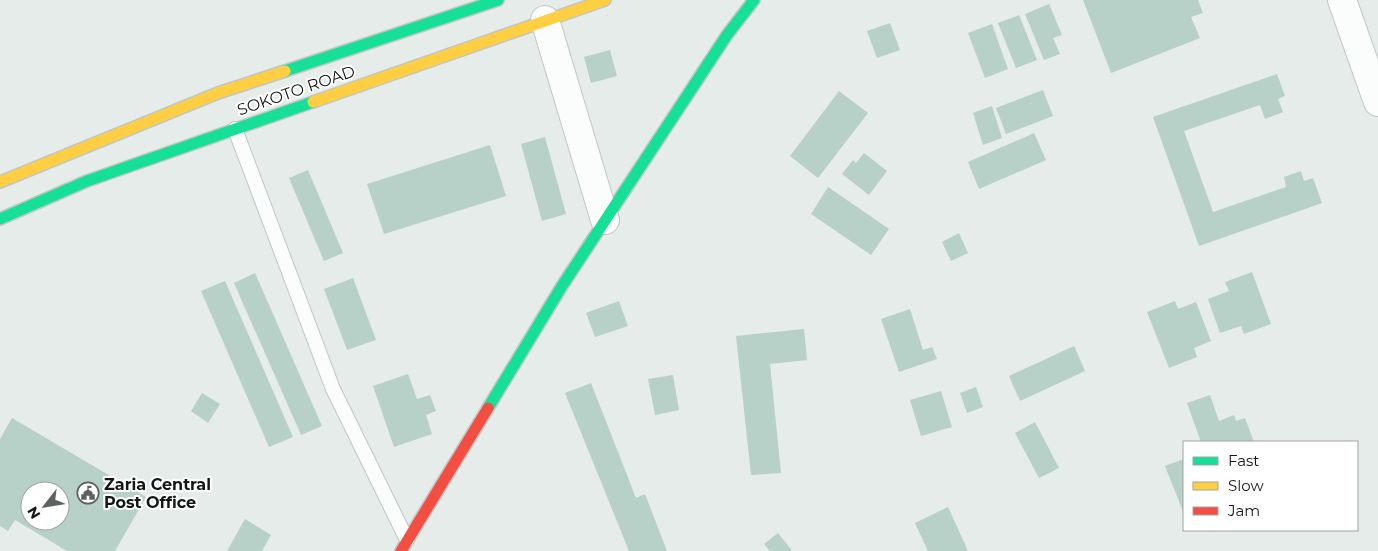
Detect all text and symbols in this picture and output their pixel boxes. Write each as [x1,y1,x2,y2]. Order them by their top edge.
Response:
street label: SOKOTO ROAD [235,61,358,120]
legend [1183,441,1358,531]
text: Fast [1228,451,1259,470]
place label: Zaria Central Post Office [104,475,211,512]
text: Slow [1228,476,1264,495]
north arrow [20,481,70,531]
public building icon: Zaria Central Post Office [76,481,100,505]
text: Jam [1227,501,1260,520]
text: N [23,503,44,522]

